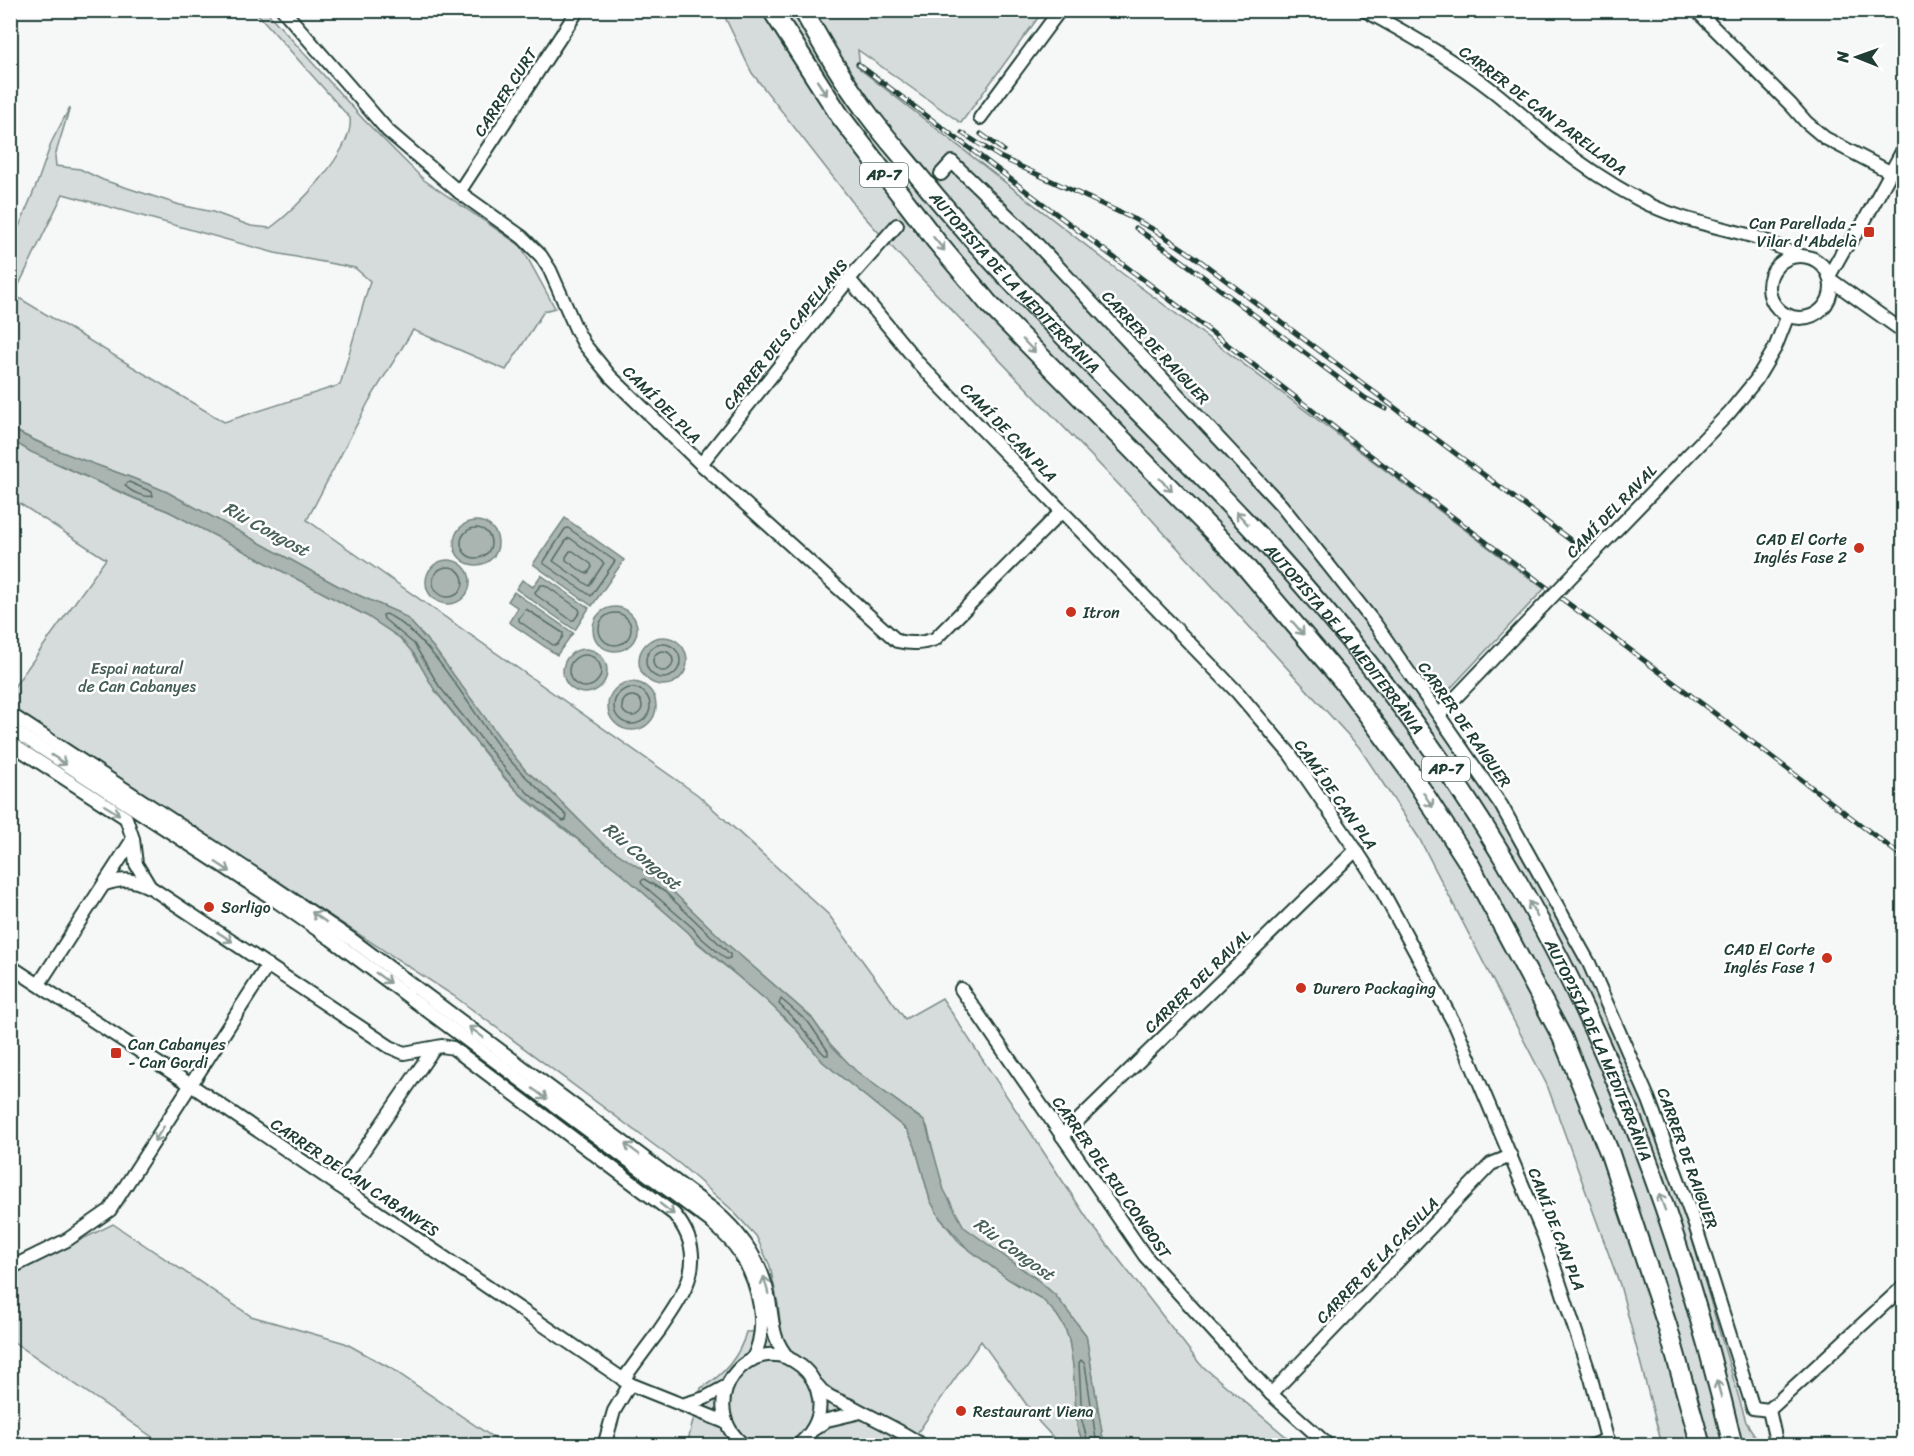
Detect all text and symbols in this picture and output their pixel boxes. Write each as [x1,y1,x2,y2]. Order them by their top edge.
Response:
north arrow [1827,27,1887,87]
street label: CARRER DE CAN PARELLADA [1453,37,1633,183]
street label: CARRER CURT [466,41,546,143]
text: N [1828,50,1857,64]
one-way arrow [816,79,828,96]
road number: AP-7 [860,163,908,187]
street label: AUTOPISTA DE LA MEDITERRÀNIA [921,184,1107,380]
place label: Can Parellada - Vilar d'Abdelà [1749,209,1857,256]
marker: Can Parellada - Vilar d'Abdelà [1862,225,1876,239]
one-way arrow [932,236,945,252]
street label: CARRER DELS CAPELLANS [715,252,856,416]
street label: CARRER DE RAIGUER [1094,283,1217,412]
one-way arrow [1022,338,1037,353]
street label: CAMÍ DEL PLA [615,358,708,451]
street label: CAMÍ DE CAN PLA [953,375,1064,489]
street label: CAMÍ DEL RAVAL [1558,457,1665,565]
one-way arrow [1158,478,1173,492]
water label: Riu Congost [217,492,317,567]
one-way arrow [1235,510,1249,525]
place label: CAD El Corte Inglés Fase 2 [1753,525,1847,572]
street label: AUTOPISTA DE LA MEDITERRÀNIA [1256,536,1432,741]
marker: CAD El Corte Inglés Fase 2 [1852,541,1866,555]
place label: Itron [1082,598,1120,627]
marker: Itron [1064,605,1078,619]
one-way arrow [1291,620,1305,635]
park label: Espai natural de Can Cabanyes [78,654,196,701]
street label: CARRER DE RAIGUER [1410,655,1519,794]
street label: CAMÍ DE CAN PLA [1286,733,1385,856]
one-way arrow [51,754,68,767]
road number: AP-7 [1422,757,1470,781]
one-way arrow [1422,792,1434,808]
one-way arrow [103,804,120,816]
water label: Riu Congost [596,814,690,900]
one-way arrow [214,861,231,873]
place label: Sorligo [221,893,271,922]
marker: Sorligo [202,900,216,914]
one-way arrow [1527,901,1539,918]
one-way arrow [311,911,327,923]
street label: CARRER DEL RAVAL [1137,922,1258,1040]
one-way arrow [217,931,233,943]
street label: AUTOPISTA DE LA MEDITERRÀNIA [1536,933,1660,1165]
place label: CAD El Corte Inglés Fase 1 [1723,935,1815,982]
marker: CAD El Corte Inglés Fase 1 [1820,951,1834,965]
one-way arrow [375,972,391,984]
place label: Durero Packaging [1313,974,1436,1003]
marker: Durero Packaging [1294,981,1308,995]
one-way arrow [469,1026,485,1038]
place label: Can Cabanyes - Can Gordi [128,1030,227,1077]
marker: Can Cabanyes - Can Gordi [109,1046,123,1060]
street label: CARRER DE RAIGUER [1648,1083,1727,1233]
one-way arrow [531,1088,547,1100]
street label: CARRER DEL RIU CONGOST [1044,1090,1179,1266]
street label: CARRER DE CAN CABANYES [265,1110,445,1245]
one-way arrow [153,1126,165,1142]
one-way arrow [625,1143,641,1155]
street label: CAMÍ DE CAN PLA [1520,1163,1593,1295]
street label: CARRER DE LA CASILLA [1309,1190,1446,1331]
one-way arrow [1655,1193,1666,1212]
one-way arrow [659,1202,675,1215]
water label: Riu Congost [967,1209,1063,1291]
one-way arrow [759,1276,771,1295]
one-way arrow [1712,1380,1724,1399]
place label: Restaurant Viena [973,1397,1094,1426]
marker: Restaurant Viena [954,1404,968,1418]

